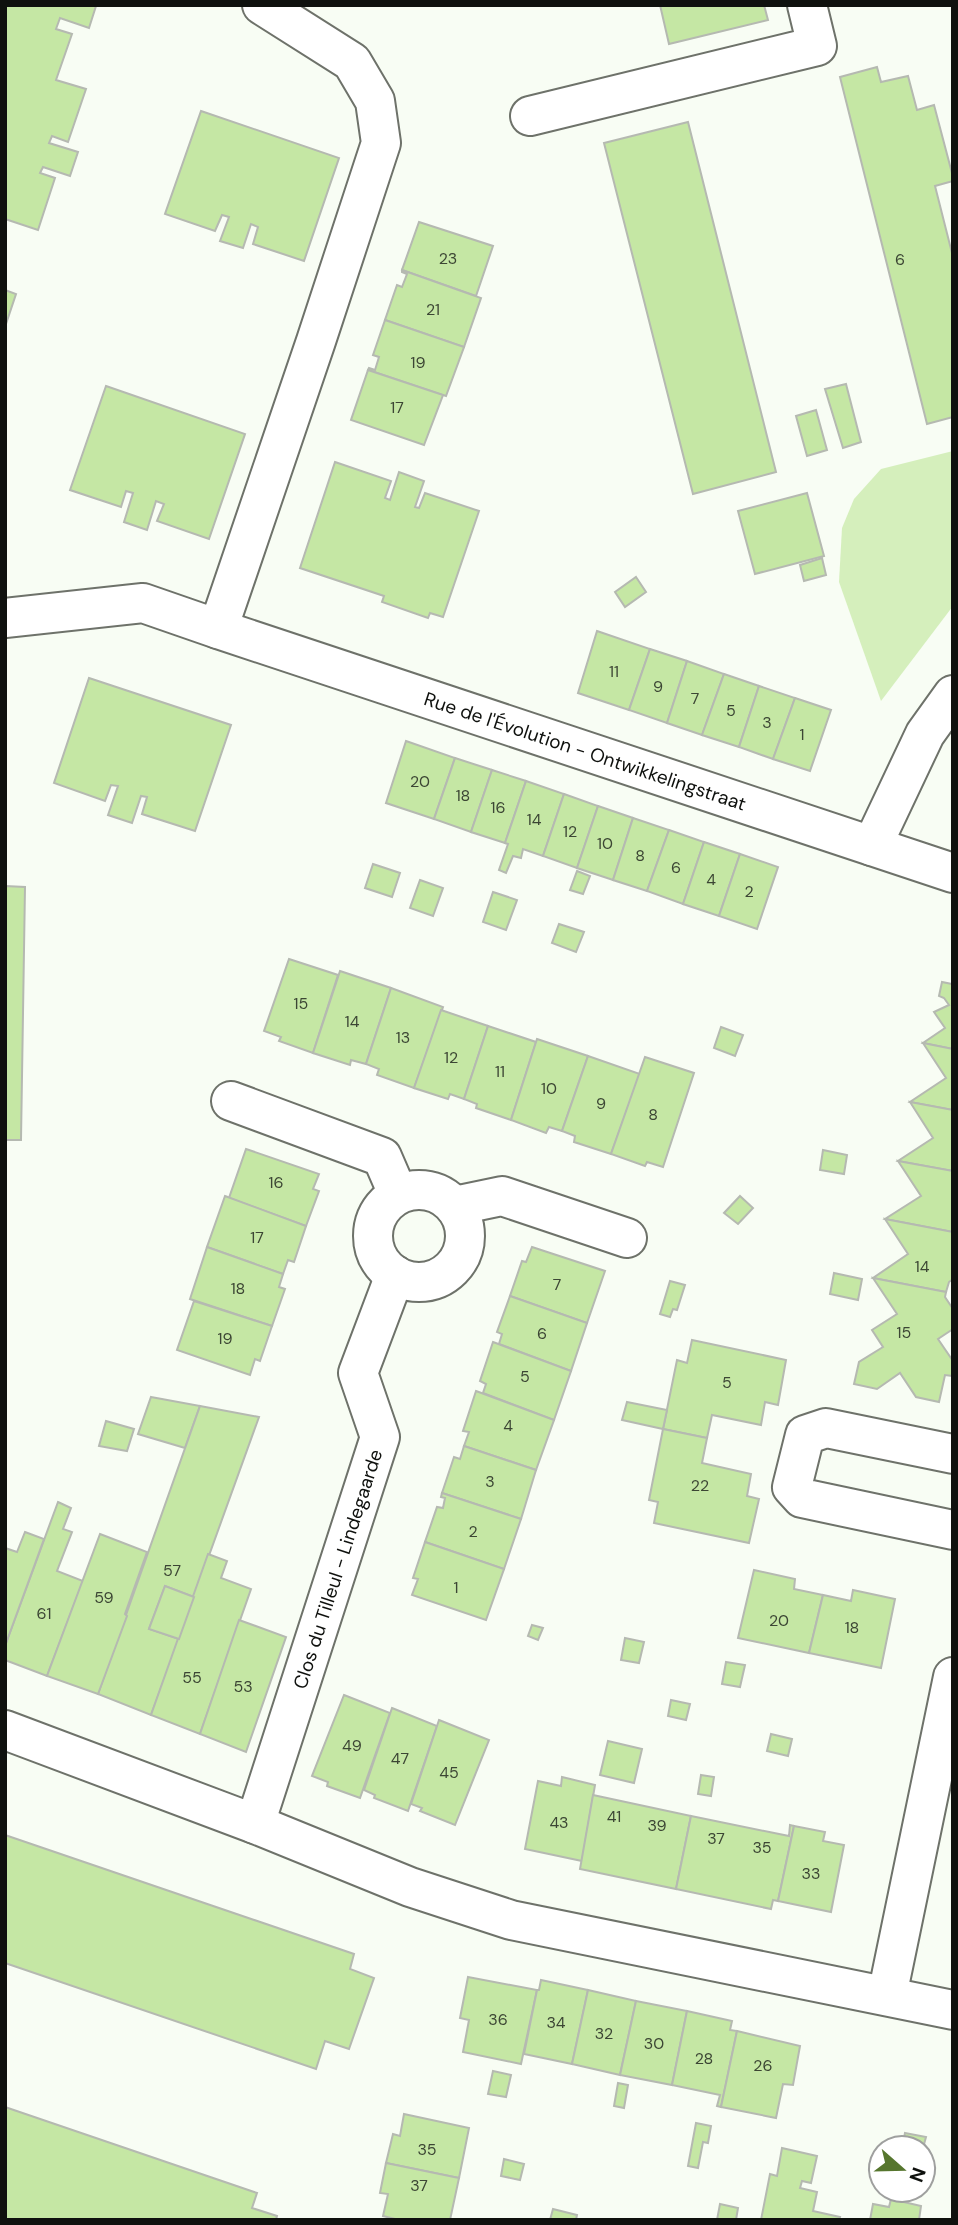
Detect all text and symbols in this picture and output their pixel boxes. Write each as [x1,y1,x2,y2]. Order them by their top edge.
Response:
house number: 23 [439,248,457,269]
house number: 6 [895,249,905,270]
house number: 21 [426,299,440,320]
house number: 19 [410,352,426,373]
house number: 17 [390,397,404,418]
house number: 11 [609,661,619,682]
house number: 9 [653,676,663,697]
street label: Rue de l'Évolution - Ontwikkelingstraat [421,686,749,816]
house number: 7 [691,688,699,709]
house number: 5 [726,700,736,721]
house number: 3 [762,712,772,733]
house number: 1 [800,724,805,745]
house number: 20 [410,771,430,792]
house number: 18 [456,785,470,806]
house number: 16 [490,797,506,818]
house number: 14 [527,809,542,830]
house number: 12 [563,821,577,842]
house number: 10 [597,833,613,854]
house number: 8 [635,845,645,866]
house number: 6 [671,857,681,878]
house number: 4 [706,869,716,890]
house number: 2 [744,881,754,902]
house number: 15 [294,993,308,1014]
house number: 14 [345,1011,360,1032]
house number: 13 [396,1027,410,1048]
house number: 12 [444,1047,458,1068]
house number: 11 [495,1061,505,1082]
house number: 10 [541,1078,557,1099]
house number: 9 [596,1093,606,1114]
house number: 8 [648,1104,658,1125]
house number: 16 [268,1172,284,1193]
house number: 17 [250,1227,264,1248]
house number: 14 [915,1256,930,1277]
house number: 7 [553,1274,561,1295]
house number: 18 [231,1278,245,1299]
house number: 15 [897,1322,911,1343]
house number: 6 [537,1323,547,1344]
house number: 19 [217,1328,233,1349]
house number: 5 [520,1366,530,1387]
house number: 5 [722,1372,732,1393]
house number: 4 [503,1415,513,1436]
street label: Clos du Tilleul - Lindegaarde [287,1446,388,1692]
house number: 3 [485,1471,495,1492]
house number: 22 [691,1475,709,1496]
house number: 2 [468,1521,478,1542]
house number: 57 [163,1560,181,1581]
house number: 1 [454,1577,459,1598]
house number: 59 [94,1587,114,1608]
house number: 61 [36,1603,52,1624]
house number: 20 [769,1610,789,1631]
house number: 18 [845,1617,859,1638]
house number: 55 [182,1667,202,1688]
house number: 53 [233,1676,253,1697]
house number: 49 [342,1735,362,1756]
house number: 47 [391,1748,409,1769]
house number: 45 [439,1762,459,1783]
house number: 41 [607,1806,621,1827]
house number: 43 [549,1812,569,1833]
house number: 39 [647,1815,667,1836]
house number: 37 [707,1828,725,1849]
house number: 35 [752,1837,772,1858]
house number: 33 [802,1863,820,1884]
house number: 36 [488,2009,508,2030]
house number: 34 [546,2012,566,2033]
house number: 32 [595,2023,613,2044]
house number: 30 [644,2033,664,2054]
house number: 28 [695,2048,713,2069]
house number: 26 [753,2055,773,2076]
north arrow [867,2134,937,2204]
house number: 35 [417,2139,437,2160]
text: N [903,2164,932,2185]
house number: 37 [410,2175,428,2196]

